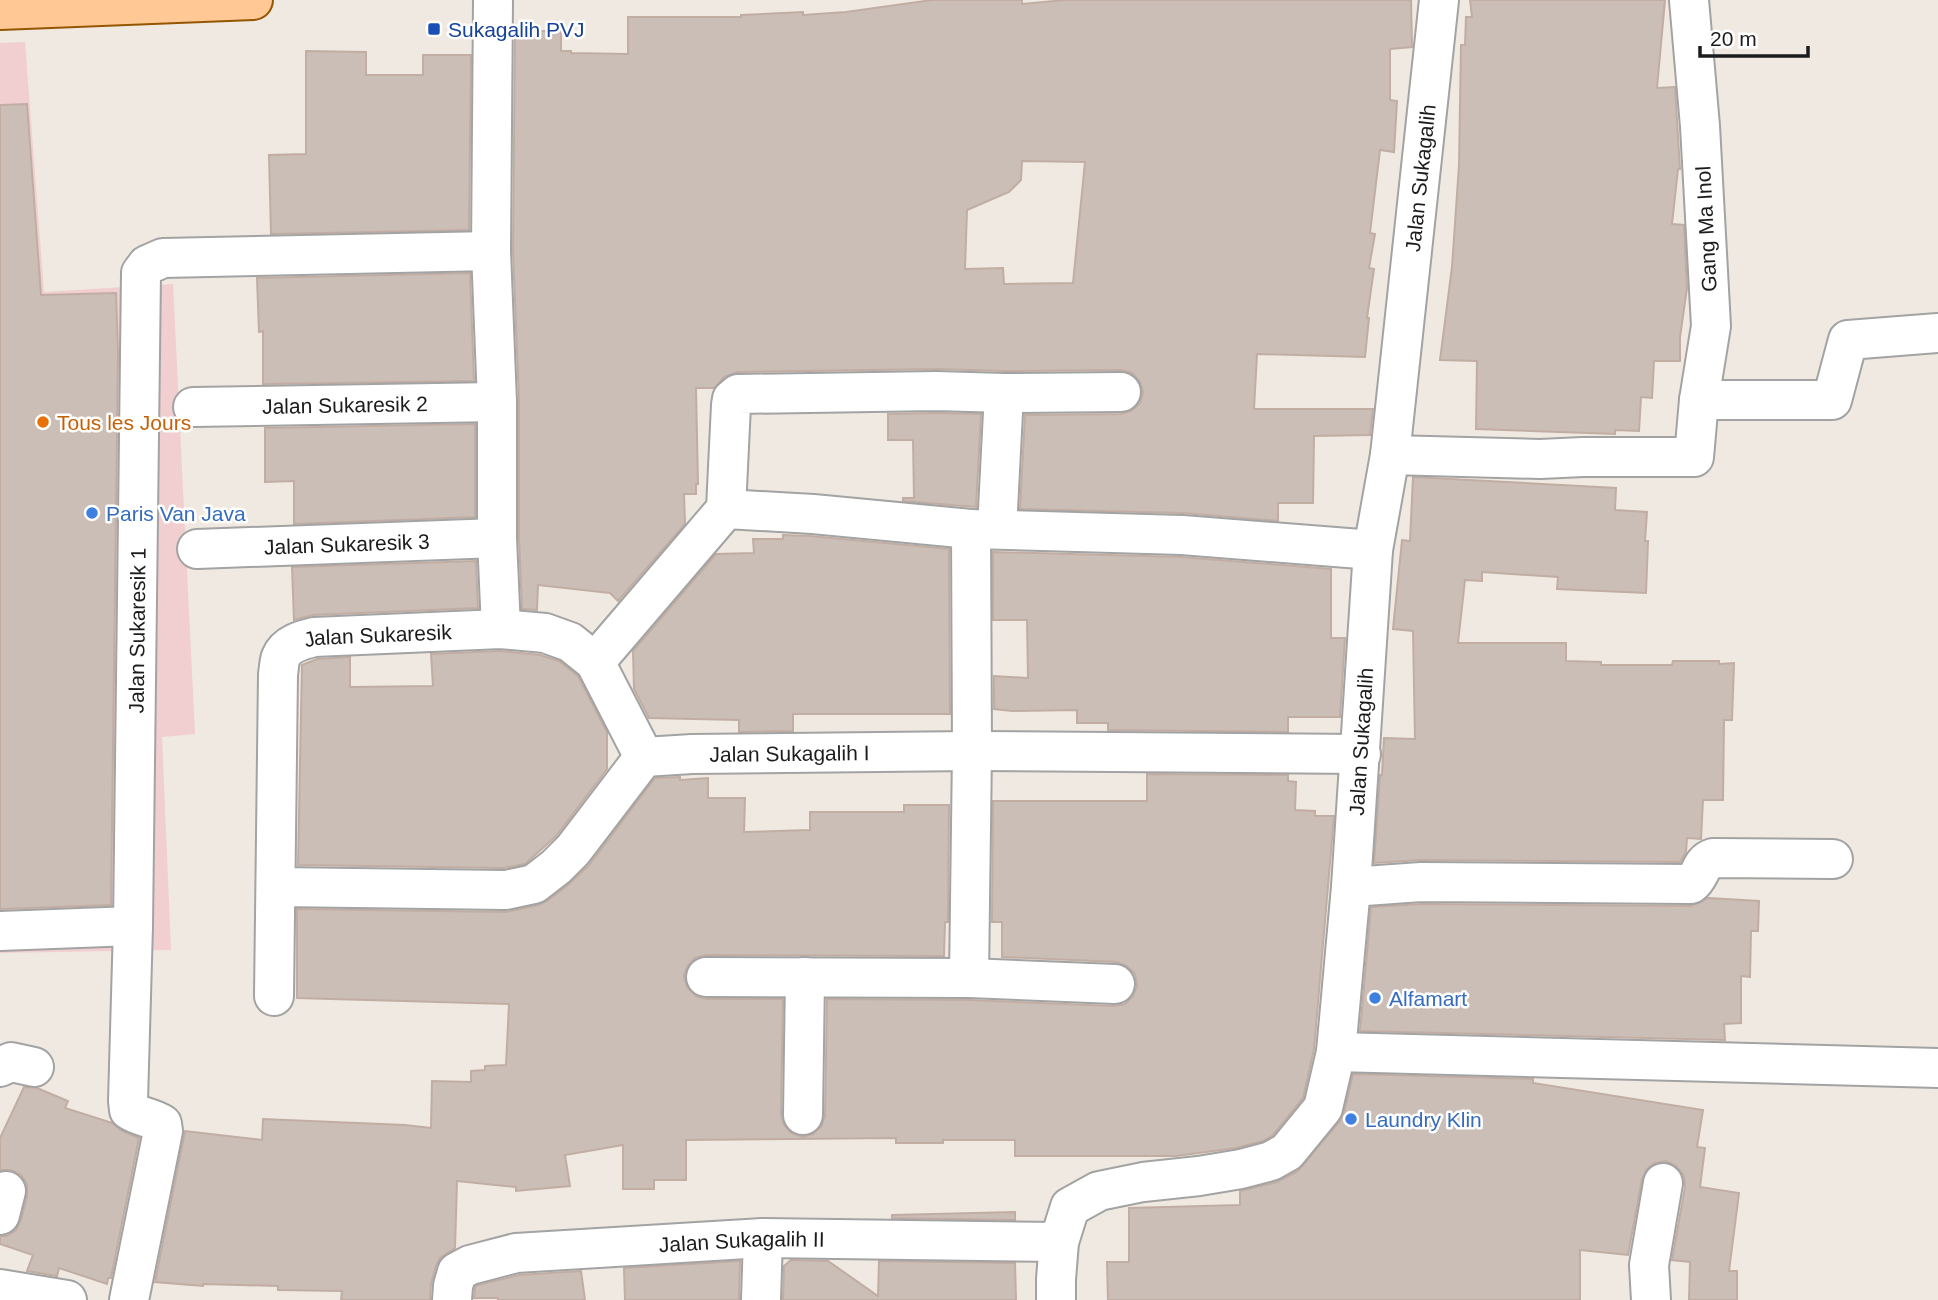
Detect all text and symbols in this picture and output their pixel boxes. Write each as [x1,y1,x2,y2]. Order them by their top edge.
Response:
scale bar [1700,14,1808,58]
place label: Sukagalih PVJ [448,18,585,41]
marker: Sukagalih PVJ [426,21,442,37]
text: 20 m [1710,27,1757,50]
street label: Jalan Sukagalih [1400,103,1439,253]
street label: Gang Ma Inol [1691,165,1721,293]
street label: Jalan Sukaresik 2 [262,392,428,417]
place label: Tous les Jours [57,411,191,434]
marker: Tous les Jours [35,414,51,430]
place label: Paris Van Java [106,502,246,525]
marker: Paris Van Java [84,505,100,521]
street label: Jalan Sukaresik 3 [264,529,430,558]
street label: Jalan Sukaresik 1 [124,547,149,714]
street label: Jalan Sukaresik [301,620,453,651]
street label: Jalan Sukagalih [1344,667,1377,816]
street label: Jalan Sukagalih I [709,741,870,765]
place label: Alfamart [1389,987,1467,1010]
marker: Alfamart [1367,990,1383,1006]
place label: Laundry Klin [1365,1108,1482,1131]
marker: Laundry Klin [1343,1111,1359,1127]
street label: Jalan Sukagalih II [658,1226,825,1256]

